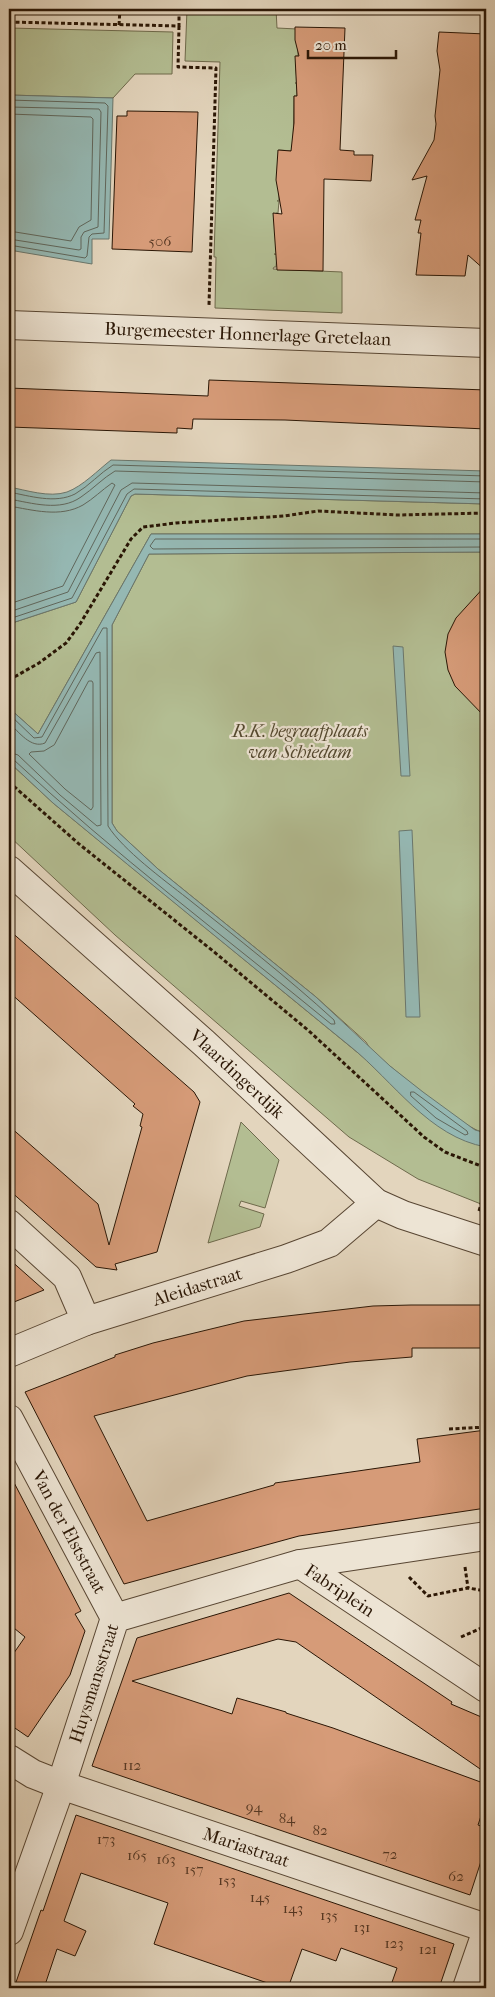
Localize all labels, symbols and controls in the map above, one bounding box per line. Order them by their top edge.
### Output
scale bar [308,28,395,60]
text: 20 m [315,36,347,54]
house number: 506 [149,232,172,250]
street label: Burgemeester Honnerlage Gretelaan [104,318,392,350]
park label: R.K. begraafplaats van Schiedam [231,721,368,763]
street label: Vlaardingerdijk [185,1024,289,1123]
street label: Aleidastraat [149,1263,245,1311]
street label: Van der Elststraat [27,1466,111,1598]
street label: Fabriplein [301,1560,379,1622]
street label: Huysmansstraat [65,1620,123,1746]
house number: 112 [123,1756,141,1774]
house number: 94 [246,1798,263,1816]
house number: 84 [279,1809,296,1827]
house number: 82 [312,1821,328,1839]
street label: Mariastraat [200,1823,293,1872]
house number: 173 [97,1830,115,1848]
house number: 72 [383,1845,398,1863]
house number: 165 [127,1846,147,1864]
house number: 163 [156,1850,176,1868]
house number: 157 [184,1860,204,1878]
house number: 62 [448,1867,464,1885]
house number: 153 [218,1871,236,1889]
house number: 145 [250,1888,270,1906]
house number: 143 [283,1899,303,1917]
house number: 135 [320,1906,338,1924]
house number: 131 [354,1918,370,1936]
house number: 123 [384,1934,404,1952]
house number: 121 [419,1940,437,1958]

